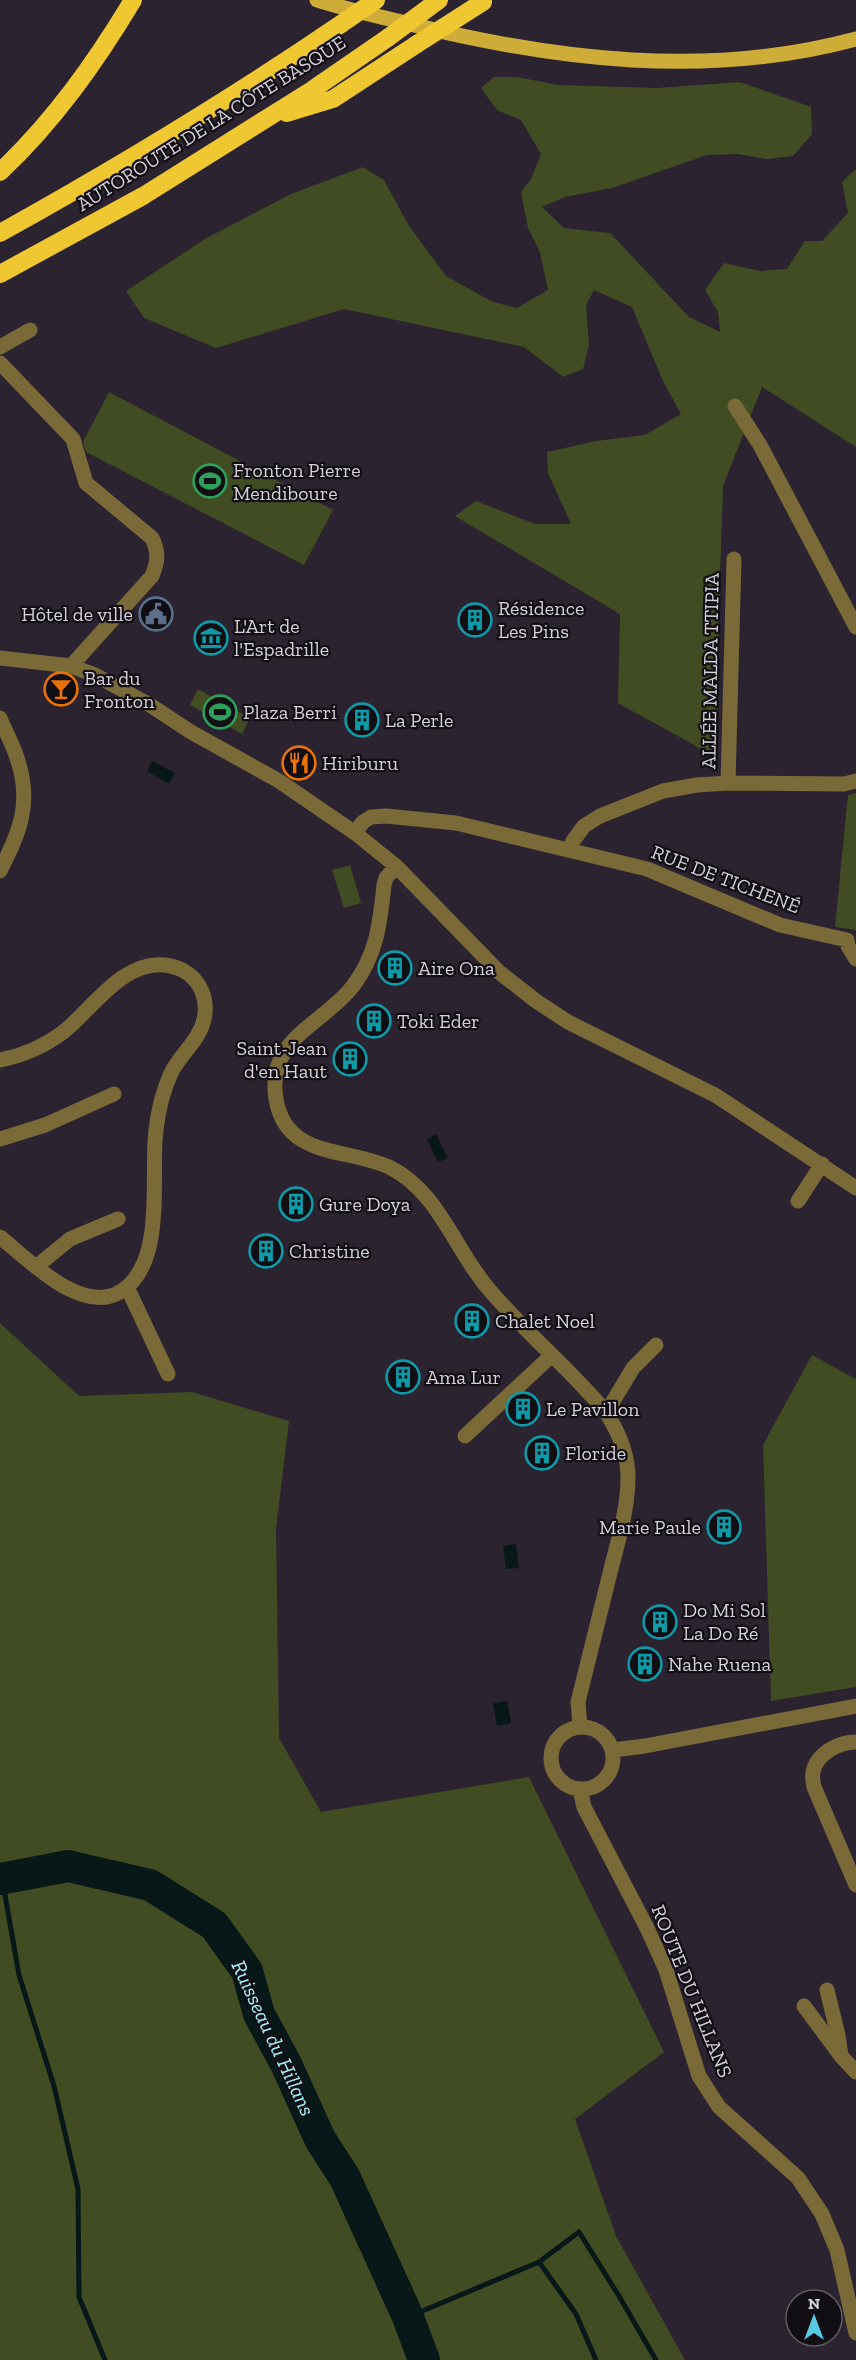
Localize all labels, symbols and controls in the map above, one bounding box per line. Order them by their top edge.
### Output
street label: AUTOROUTE DE LA CÔTE BASQUE [72,30,350,216]
place label: Fronton Pierre Mendiboure [233,458,361,505]
sports icon: Fronton Pierre Mendiboure [192,463,228,499]
street label: ALLÉE MALDA TTIPIA [696,572,724,769]
public building icon: Hôtel de ville [138,596,174,632]
place label: Résidence Les Pins [498,596,584,643]
place label: Hôtel de ville [21,602,133,626]
building icon: Résidence Les Pins [457,602,493,638]
place label: L'Art de l'Espadrille [234,614,329,661]
museum icon: L'Art de l'Espadrille [193,620,229,656]
place label: Bar du Fronton [84,666,155,713]
bar icon: Bar du Fronton [43,671,79,707]
sports icon: Plaza Berri [202,694,238,730]
place label: Plaza Berri [243,700,337,724]
building icon: La Perle [344,702,380,738]
place label: La Perle [385,708,454,732]
restaurant icon: Hiriburu [281,745,317,781]
place label: Hiriburu [322,751,398,775]
street label: RUE DE TICHENÉ [648,840,804,918]
building icon: Aire Ona [377,950,413,986]
place label: Aire Ona [418,956,495,980]
building icon: Toki Eder [356,1003,392,1039]
place label: Toki Eder [397,1009,479,1033]
place label: Saint-Jean d'en Haut [236,1036,328,1083]
building icon: Saint-Jean d'en Haut [332,1041,368,1077]
building icon: Gure Doya [278,1186,314,1222]
place label: Gure Doya [319,1192,411,1216]
building icon: Christine [248,1233,284,1269]
place label: Christine [289,1239,370,1263]
building icon: Chalet Noel [454,1303,490,1339]
place label: Chalet Noel [495,1309,595,1333]
building icon: Ama Lur [385,1359,421,1395]
place label: Ama Lur [426,1365,501,1389]
building icon: Le Pavillon [505,1391,541,1427]
place label: Le Pavillon [546,1397,640,1421]
building icon: Floride [524,1435,560,1471]
place label: Floride [565,1441,626,1465]
building icon: Marie Paule [706,1509,742,1545]
place label: Marie Paule [599,1515,701,1539]
place label: Do Mi Sol La Do Ré [683,1598,766,1645]
building icon: Do Mi Sol La Do Ré [642,1604,678,1640]
building icon: Nahe Ruena [627,1646,663,1682]
place label: Nahe Ruena [668,1652,771,1676]
street label: ROUTE DU HILLANS [646,1901,738,2081]
water label: Ruisseau du Hillans [226,1956,320,2120]
north arrow [784,2288,844,2348]
text: N [808,2294,820,2313]

